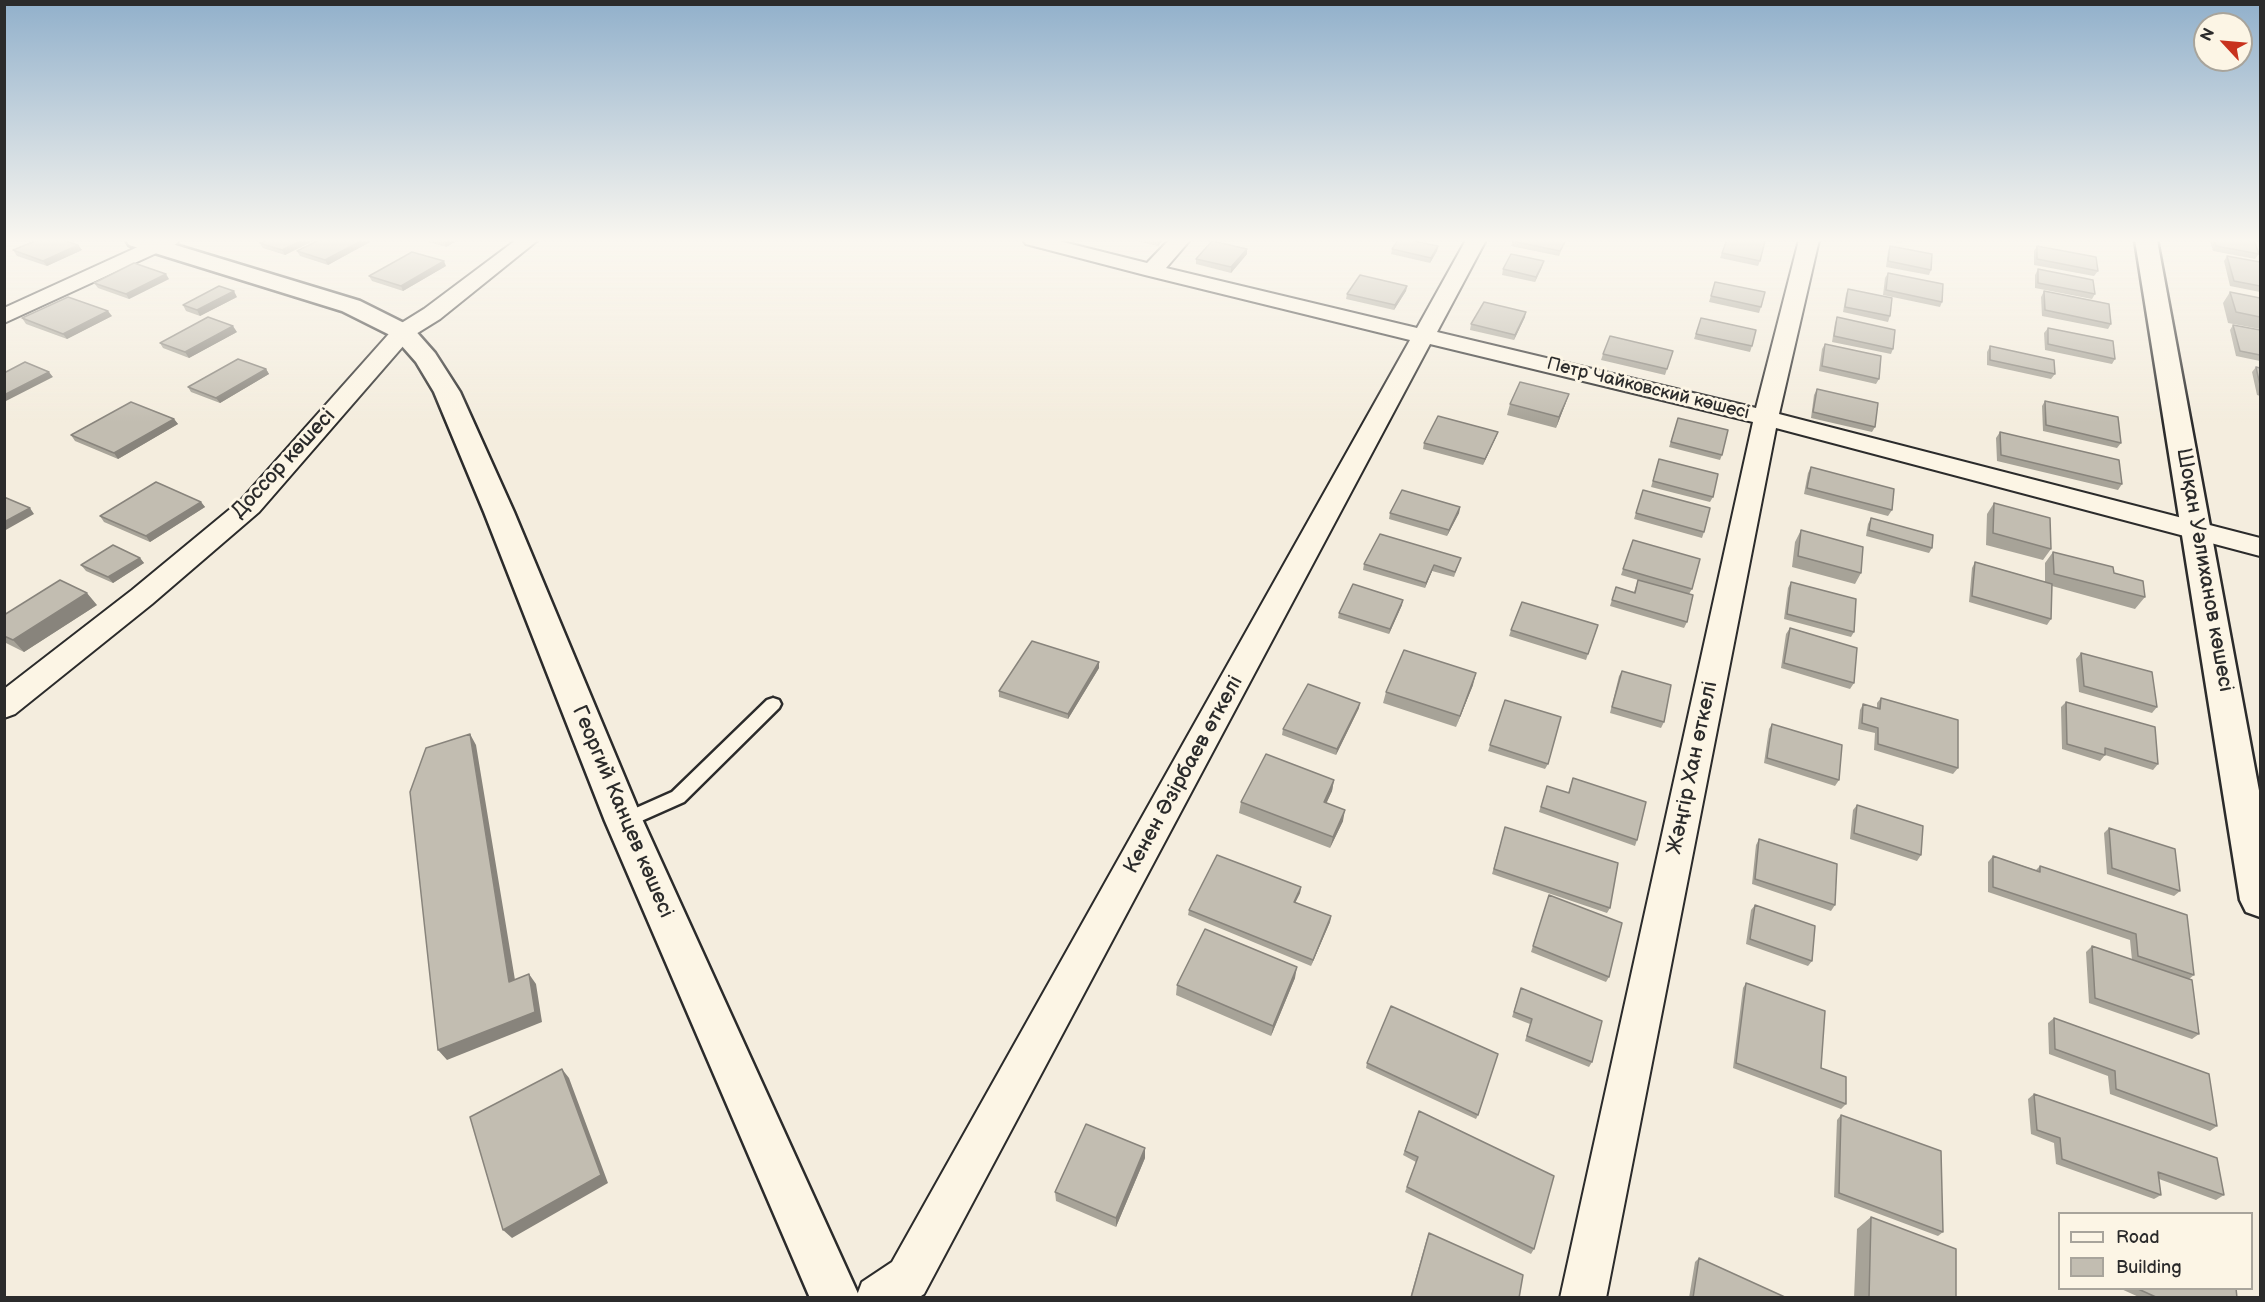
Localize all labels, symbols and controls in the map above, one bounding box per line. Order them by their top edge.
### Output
north arrow [2193,12,2253,72]
text: N [2197,25,2219,44]
street label: Петр Чайковский көшесі [1545,353,1751,425]
street label: Доссор көшесі [227,404,341,524]
street label: Шоқан Уәлиханов көшесі [2170,446,2238,694]
street label: Кенен Әзірбаев өткелі [1119,672,1249,878]
street label: Жәңгір Хан өткелі [1662,679,1724,857]
street label: Георгий Канцев көшесі [566,702,678,922]
legend [2058,1212,2253,1290]
text: Road [2116,1227,2160,1248]
text: Building [2116,1257,2182,1278]

